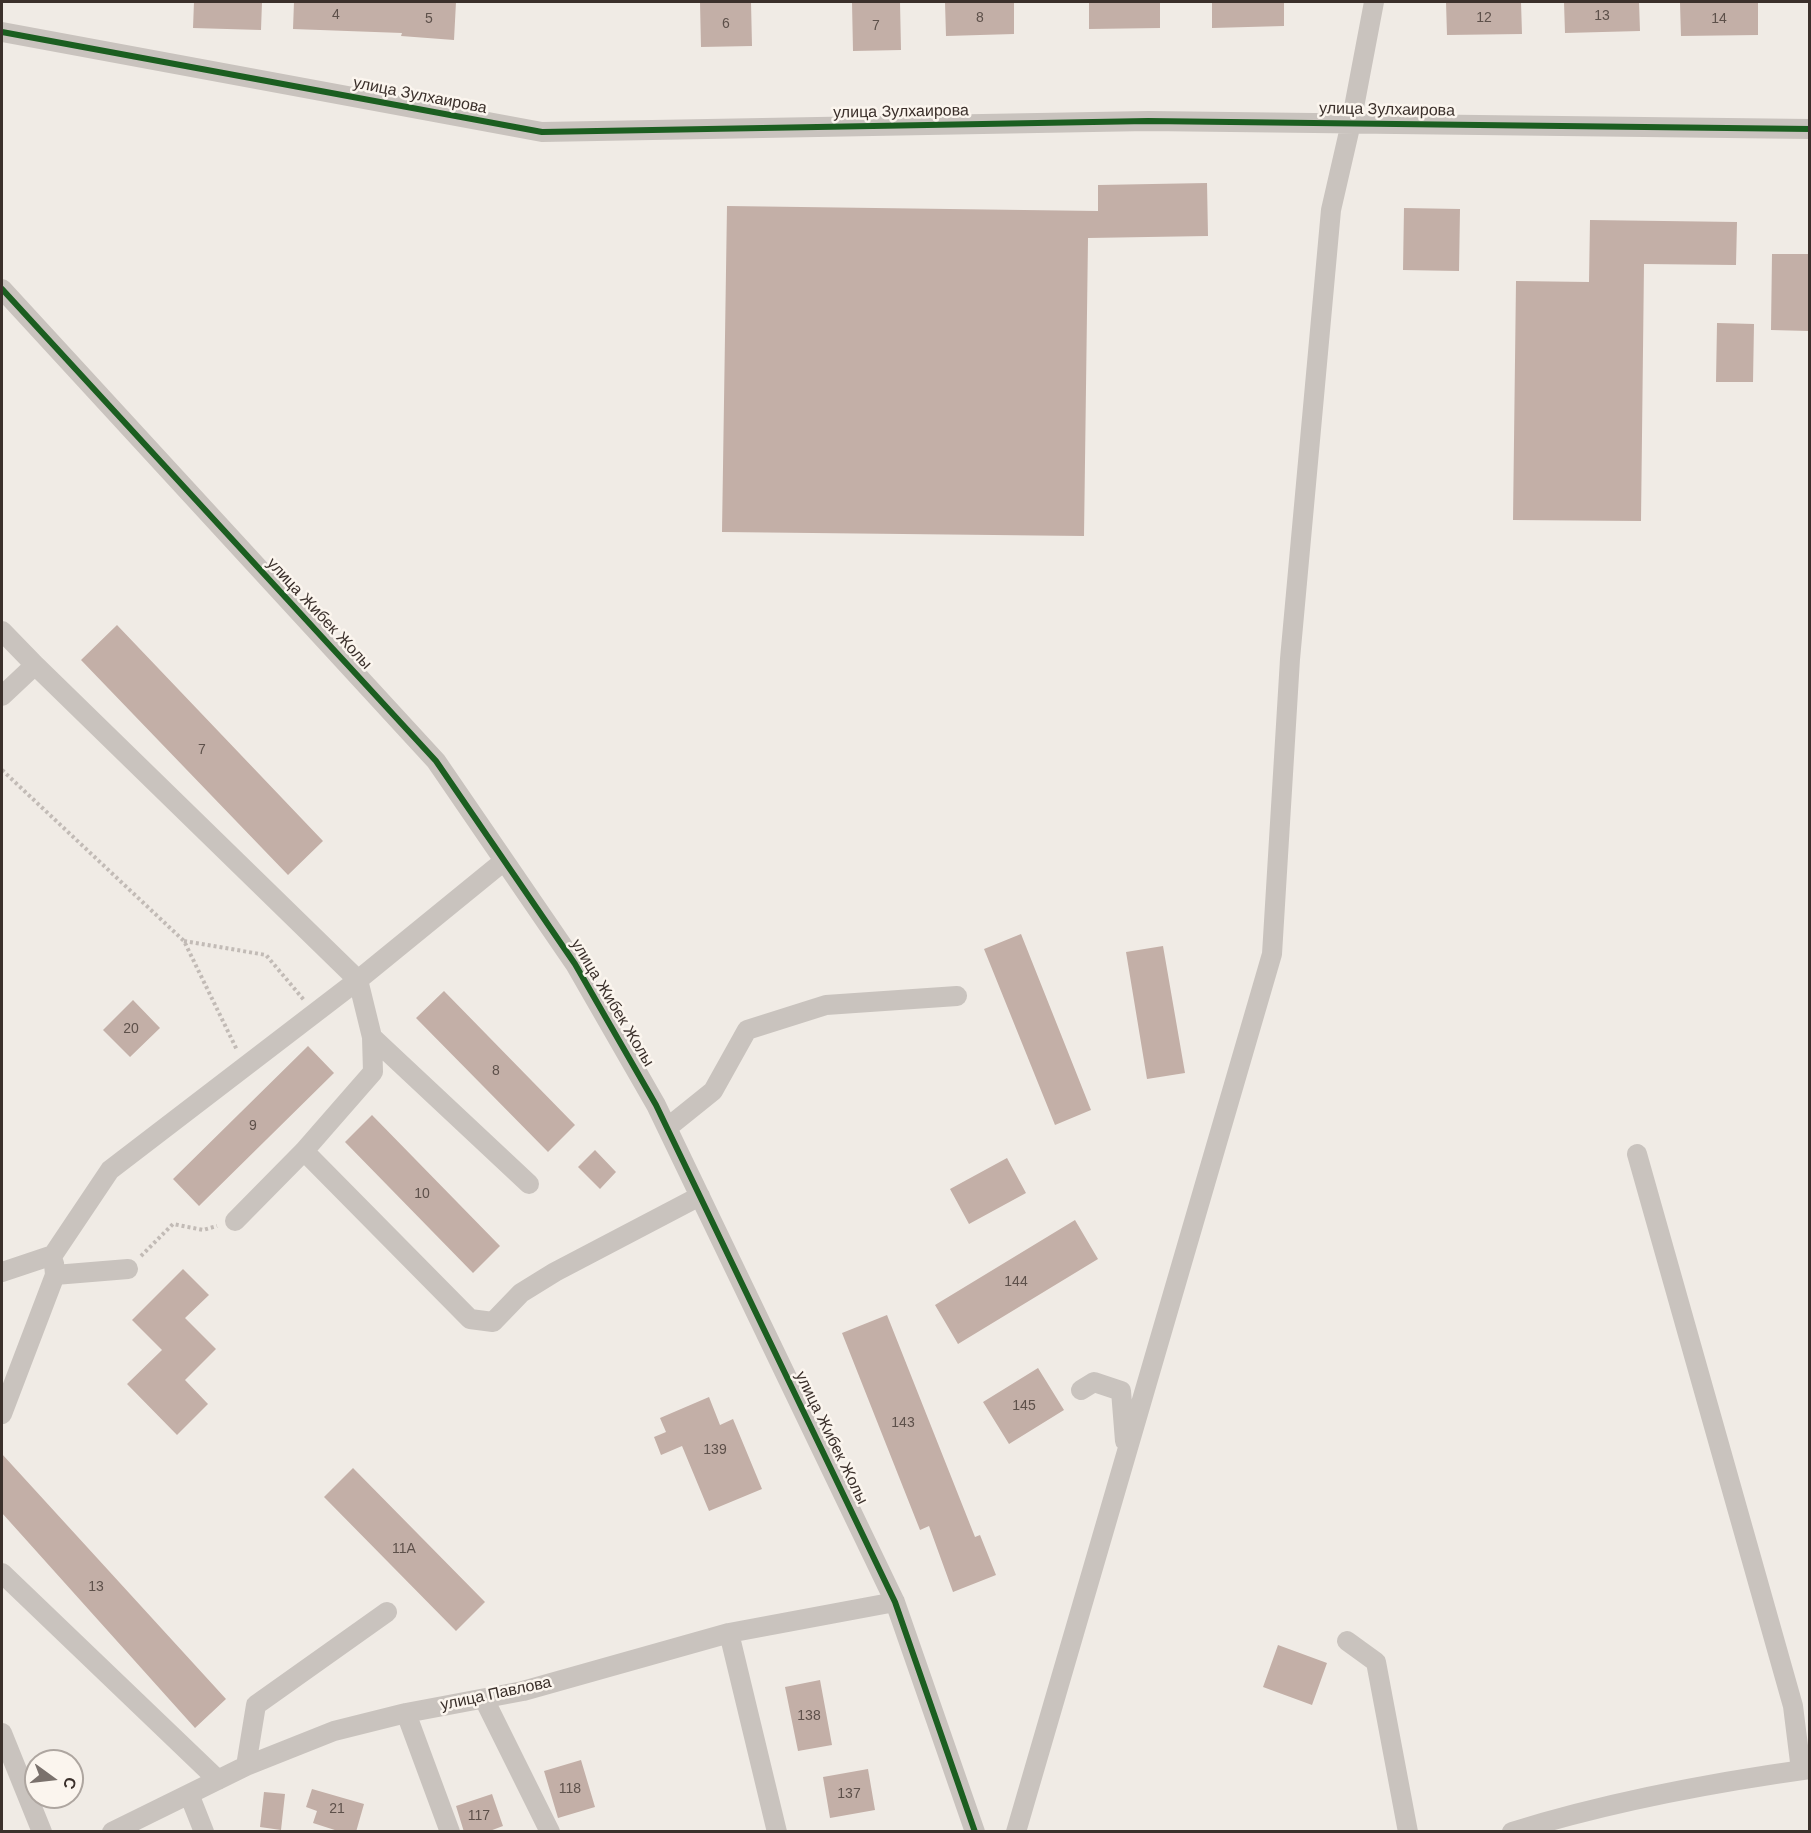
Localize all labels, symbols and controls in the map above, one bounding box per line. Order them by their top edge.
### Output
house number: 4 [332,7,340,23]
house number: 13 [1594,8,1610,24]
house number: 8 [976,10,984,26]
house number: 12 [1476,10,1492,26]
house number: 5 [425,11,433,27]
house number: 14 [1711,11,1727,27]
house number: 6 [722,16,730,32]
house number: 7 [872,18,880,34]
street label: улица Зулхаирова [352,74,488,118]
street label: улица Зулхаирова [1319,99,1455,121]
street label: улица Зулхаирова [833,101,969,123]
street label: улица Жибек Жолы [262,554,376,674]
house number: 7 [198,742,206,758]
street label: улица Жибек Жолы [566,936,658,1070]
house number: 20 [123,1021,139,1037]
house number: 8 [492,1063,500,1079]
house number: 9 [249,1118,257,1134]
house number: 10 [414,1186,430,1202]
house number: 144 [1004,1274,1028,1290]
street label: улица Жибек Жолы [790,1368,872,1508]
house number: 145 [1012,1398,1036,1414]
house number: 143 [891,1415,915,1431]
house number: 139 [703,1442,727,1458]
house number: 11А [392,1541,416,1557]
house number: 13 [88,1579,104,1595]
street label: улица Павлова [439,1673,553,1715]
house number: 138 [797,1708,821,1724]
north arrow [24,1749,84,1809]
text: С [60,1775,80,1791]
house number: 118 [559,1781,581,1797]
house number: 137 [837,1786,861,1802]
house number: 21 [329,1801,345,1817]
house number: 117 [468,1808,490,1824]

